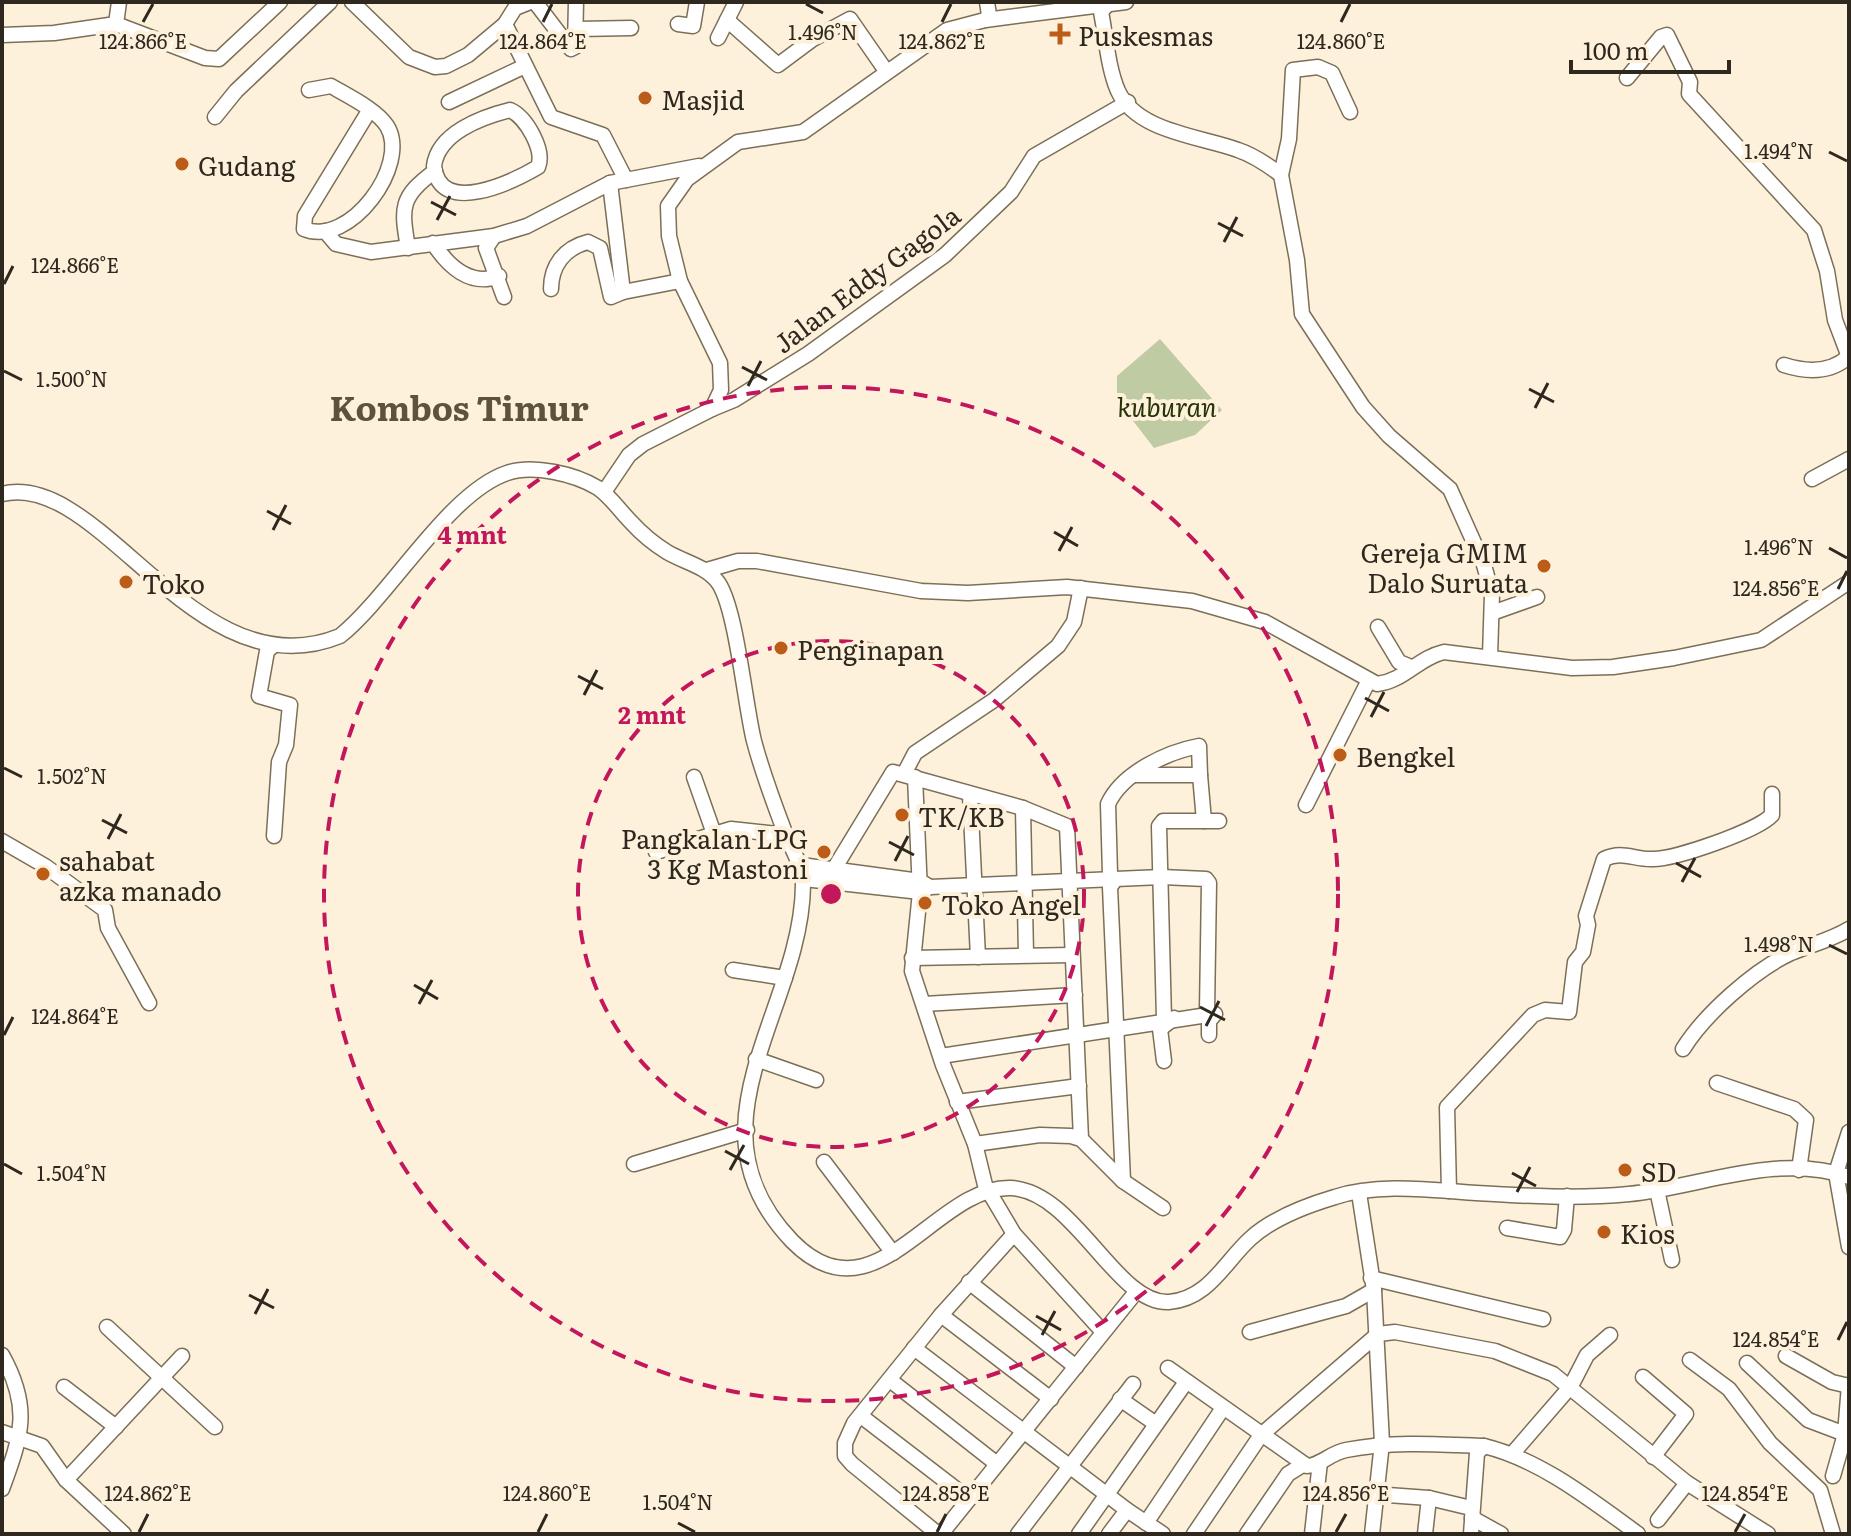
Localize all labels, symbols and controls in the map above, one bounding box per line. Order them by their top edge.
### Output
place label: Puskesmas [1078,15,1213,54]
text: 1.496°N [788,16,858,46]
marker: Puskesmas [1049,23,1071,45]
scale bar [1571,24,1729,74]
text: 124.866°E [99,25,187,55]
text: 124.864°E [499,25,587,55]
text: 124.862°E [898,25,986,55]
text: 124.860°E [1297,25,1385,55]
text: 100 m [1583,32,1649,67]
place label: Masjid [661,79,745,118]
marker: Masjid [636,89,654,107]
text: 1.494°N [1744,135,1814,165]
place label: Gudang [198,145,296,184]
marker: Gudang [173,155,191,173]
street label: Jalan Eddy Gagola [764,195,968,361]
text: 124.866°E [31,249,119,279]
text: 1.500°N [36,363,108,393]
district label: Kombos Timur [329,381,589,431]
park label: kuburan [1117,386,1217,425]
text: 4 mnt [437,516,507,551]
text: 1.496°N [1744,531,1814,561]
place label: Gereja GMIM Dalo Suruata [1361,532,1528,601]
marker: Gereja GMIM Dalo Suruata [1535,557,1553,575]
place label: Toko [142,563,205,602]
text: 124.856°E [1732,572,1820,602]
marker: Toko [117,573,135,591]
place label: Penginapan [797,629,944,668]
marker: Penginapan [772,639,790,657]
text: 2 mnt [618,696,686,731]
place label: Bengkel [1356,736,1456,775]
marker: Bengkel [1331,746,1349,764]
text: 1.502°N [37,760,107,790]
place label: TK/KB [918,796,1005,835]
marker: TK/KB [893,806,911,824]
place label: Pangkalan LPG 3 Kg Mastoni [621,818,808,887]
place label: sahabat azka manado [59,840,222,909]
marker: Pangkalan LPG 3 Kg Mastoni [815,843,833,861]
marker: sahabat azka manado [34,865,52,883]
centre of rings [817,880,845,908]
place label: Toko Angel [941,884,1081,923]
marker: Toko Angel [916,894,934,912]
text: 1.498°N [1744,928,1814,958]
text: 124.864°E [31,1000,119,1030]
place label: SD [1641,1151,1676,1190]
text: 1.504°N [37,1157,107,1187]
marker: SD [1616,1161,1634,1179]
place label: Kios [1620,1213,1675,1252]
marker: Kios [1595,1223,1613,1241]
text: 124.854°E [1732,1323,1820,1353]
text: 124.862°E [104,1477,192,1507]
text: 124.860°E [503,1477,591,1507]
text: 124.858°E [902,1477,990,1507]
text: 124.856°E [1302,1477,1390,1507]
text: 124.854°E [1701,1477,1789,1507]
text: 1.504°N [643,1486,713,1516]

